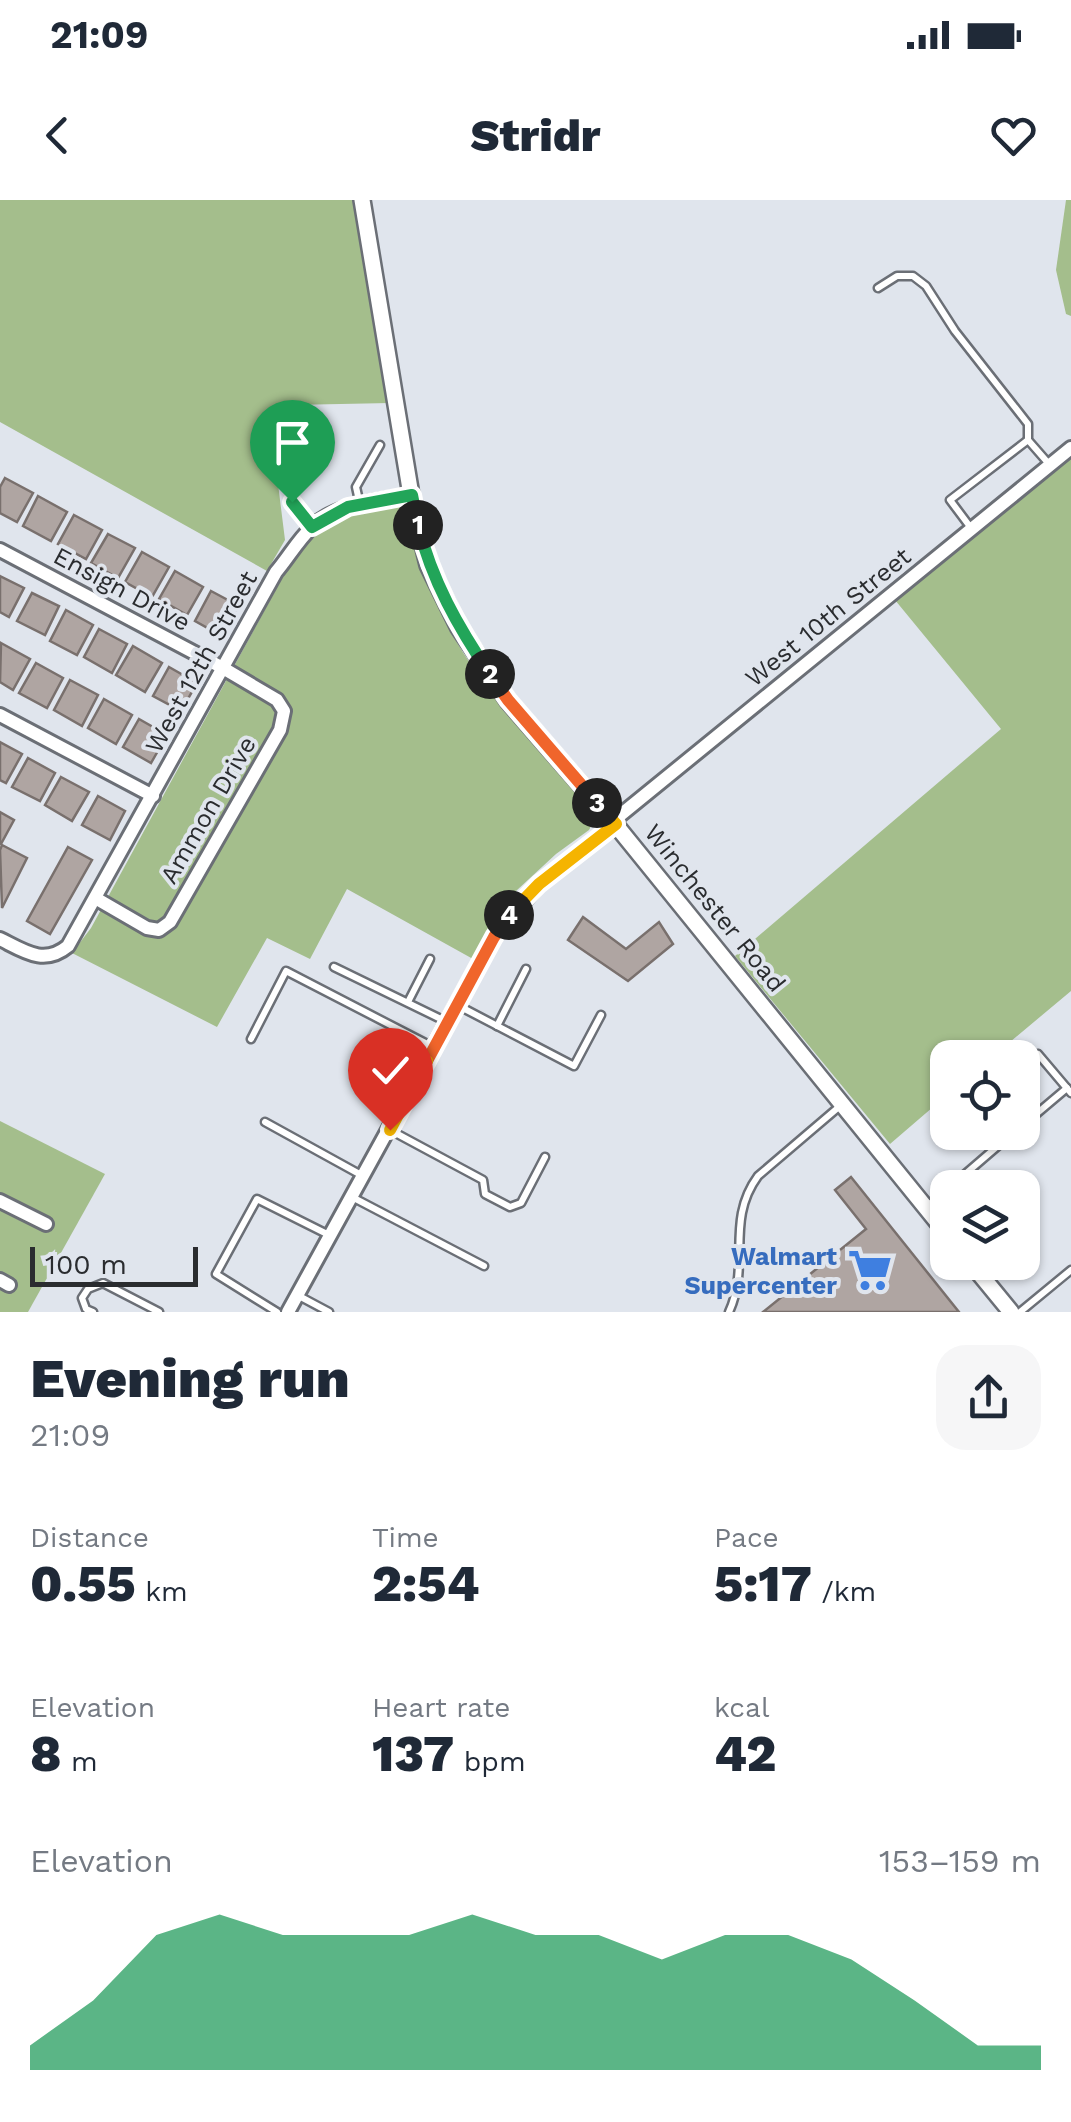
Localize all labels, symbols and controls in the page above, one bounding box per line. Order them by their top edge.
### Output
text: 21:09 [50,13,148,57]
icon: back [30,108,85,163]
icon: heart [986,108,1041,163]
text: Stridr [470,109,601,162]
pin [250,400,335,503]
icon: arrive [265,415,320,470]
pin: 1 [393,500,443,550]
text: 1 [412,508,424,541]
street label: Ensign Drive [49,541,195,637]
street label: West 10th Street [739,541,917,693]
street label: West 12th Street [139,566,263,758]
pin: 2 [465,649,515,699]
text: 2 [482,657,498,690]
street label: Ammon Drive [154,731,262,889]
pin: 3 [572,778,622,828]
text: 3 [589,786,605,819]
street label: Winchester Road [638,818,792,998]
pin: 4 [484,890,534,940]
text: 4 [500,898,518,931]
pin [348,1028,433,1131]
map controls [930,1040,1040,1280]
button: locate [930,1040,1040,1150]
icon: check [363,1043,418,1098]
button: layers [930,1170,1040,1280]
scale bar [30,1242,198,1286]
place label: Walmart Supercenter [684,1242,837,1300]
supermarket icon: Walmart Supercenter [846,1246,894,1294]
text: 100 m [45,1248,127,1281]
button: share [936,1345,1041,1450]
text: Evening run [30,1346,350,1410]
text: 21:09 [30,1416,110,1454]
text: Distance [30,1521,149,1554]
text: Time [372,1521,439,1554]
text: Pace [714,1521,779,1554]
text: 0.55 [30,1554,136,1613]
text: 2:54 [372,1554,479,1613]
text: 5:17 [714,1554,812,1613]
text: km [136,1575,188,1608]
text: /km [812,1575,876,1608]
text: Elevation [30,1691,155,1724]
text: Heart rate [372,1691,510,1724]
text: kcal [714,1691,769,1724]
text: 8 [30,1724,62,1783]
text: 137 [372,1724,454,1783]
text: 42 [714,1724,776,1783]
text: m [62,1745,98,1778]
text: bpm [454,1745,526,1778]
text: Elevation [30,1842,173,1880]
text: 153–159 m [879,1842,1041,1880]

